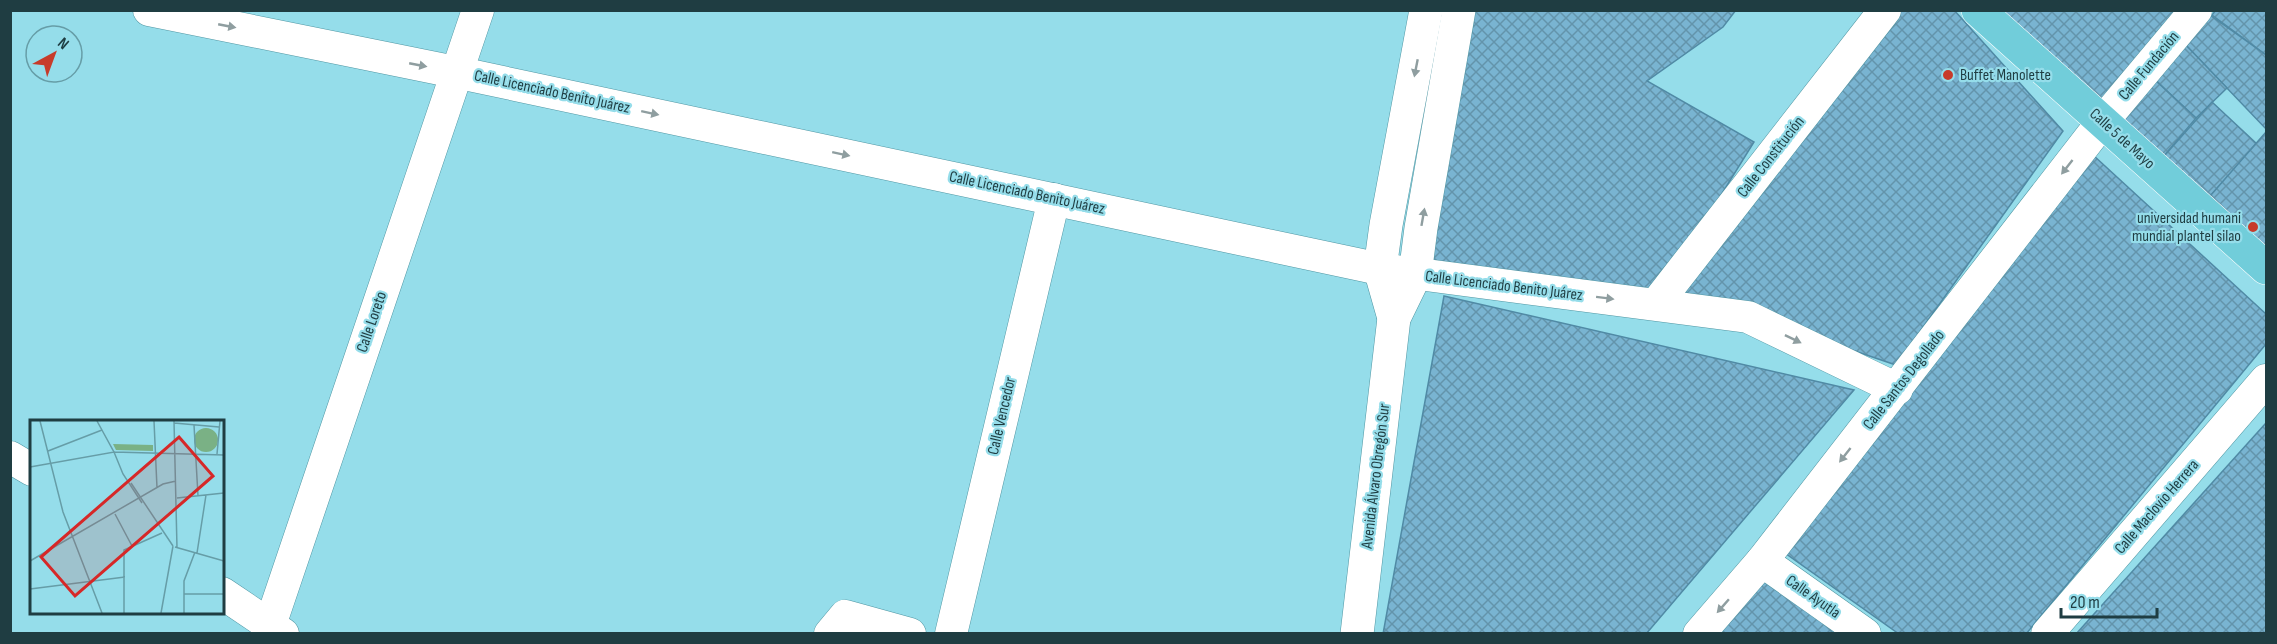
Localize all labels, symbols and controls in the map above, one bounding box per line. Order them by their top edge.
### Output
one-way arrow [218,22,237,31]
north arrow [24,24,84,84]
street label: Calle Fundación [2115,28,2183,104]
text: N [53,34,72,54]
one-way arrow [1411,59,1420,78]
one-way arrow [409,60,427,70]
street label: Calle Licenciado Benito Juárez [473,66,632,118]
place label: Buffet Manolette [1960,66,2051,85]
marker: Buffet Manolette [1941,68,1955,82]
street label: Calle 5 de Mayo [2085,105,2159,173]
one-way arrow [641,109,660,118]
street label: Calle Constitución [1733,113,1809,201]
one-way arrow [832,150,851,159]
one-way arrow [2061,159,2073,175]
street label: Calle Licenciado Benito Juárez [948,167,1107,219]
one-way arrow [1419,208,1428,227]
place label: universidad humani mundial plantel silao [2132,209,2241,246]
marker: universidad humani mundial plantel silao [2246,220,2260,234]
street label: Calle Licenciado Benito Juárez [1424,267,1584,305]
street label: Calle Loreto [353,289,391,355]
one-way arrow [1595,293,1614,303]
street label: Calle Santos Degollado [1859,327,1949,433]
one-way arrow [1785,335,1802,344]
street label: Calle Vencedor [984,375,1020,457]
street label: Avenida Álvaro Obregón Sur [1358,402,1394,551]
inset map [30,420,224,614]
one-way arrow [1839,447,1852,463]
street label: Calle Maclovio Herrera [2111,456,2203,558]
street label: Calle Ayutla [1782,571,1844,623]
scale bar [2061,581,2157,619]
text: 20 m [2070,592,2100,613]
one-way arrow [1717,598,1730,613]

